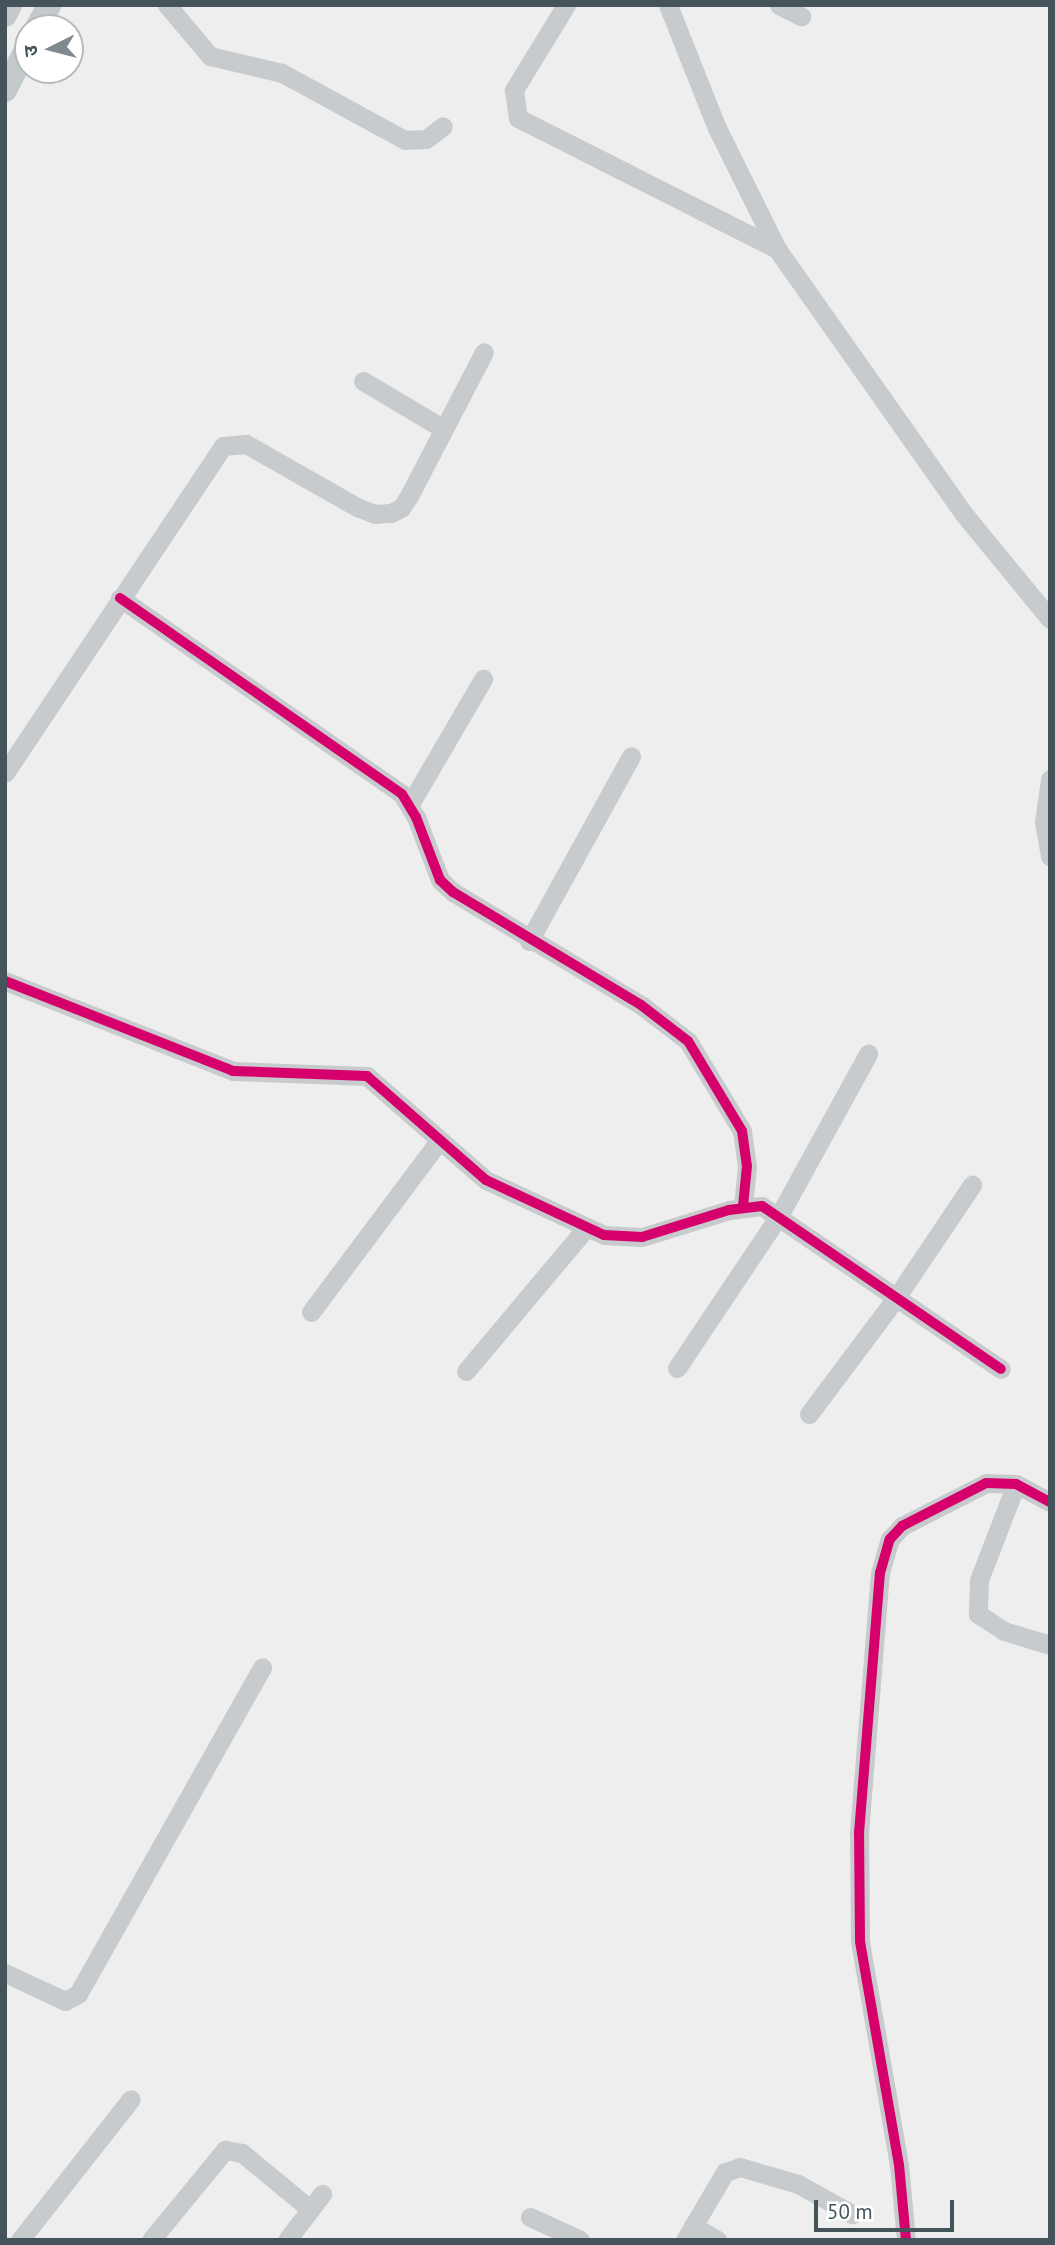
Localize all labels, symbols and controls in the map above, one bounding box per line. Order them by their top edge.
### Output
north arrow [14,14,84,84]
text: उ [18,44,43,58]
scale bar [817,2186,957,2230]
text: 50 m [827,2198,873,2225]

